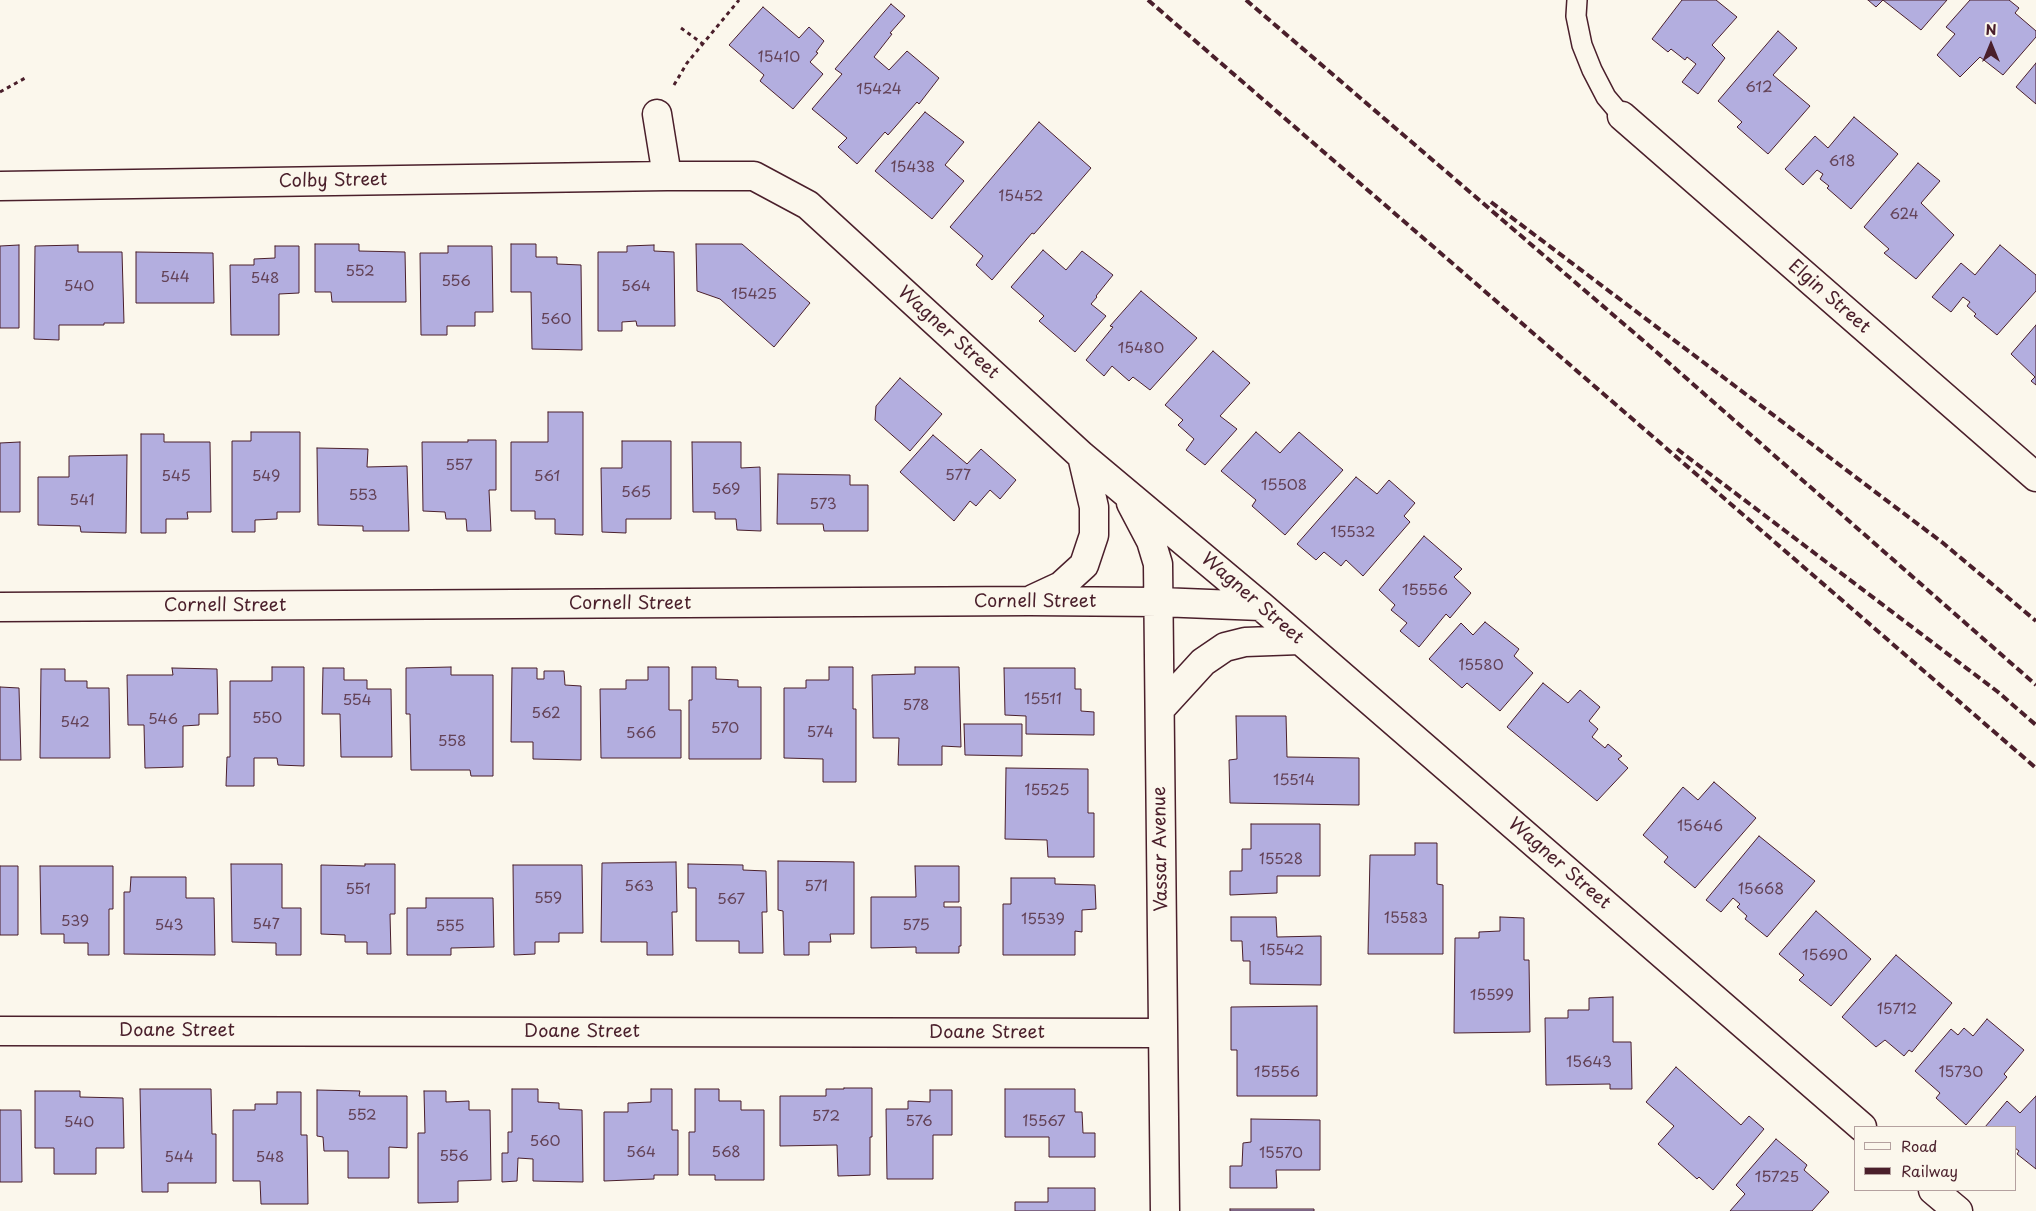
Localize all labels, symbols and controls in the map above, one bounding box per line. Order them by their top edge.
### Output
text: N [1985,19,1997,40]
north arrow [1966,20,2016,70]
house number: 15410 [758,49,800,67]
house number: 612 [1745,79,1773,97]
house number: 15424 [856,81,902,99]
house number: 618 [1829,153,1855,171]
house number: 15438 [891,159,935,177]
street label: Colby Street [278,169,388,193]
house number: 15452 [999,188,1043,206]
house number: 624 [1889,206,1919,224]
street label: Elgin Street [1784,256,1874,338]
house number: 552 [345,263,375,281]
house number: 544 [160,269,190,287]
house number: 548 [251,270,279,288]
house number: 556 [441,273,471,291]
house number: 540 [64,278,94,296]
house number: 564 [621,278,651,296]
street label: Wagner Street [893,282,1003,384]
house number: 15425 [731,286,777,304]
house number: 560 [540,311,572,329]
house number: 15480 [1118,340,1164,358]
house number: 557 [445,457,473,475]
house number: 577 [945,467,971,485]
house number: 545 [161,468,191,486]
house number: 549 [252,468,280,486]
house number: 561 [534,468,560,486]
house number: 15508 [1261,477,1307,495]
house number: 569 [712,481,740,499]
house number: 565 [621,484,651,502]
house number: 553 [349,487,377,505]
house number: 541 [69,492,95,510]
house number: 573 [809,496,837,514]
house number: 15532 [1331,524,1375,542]
street label: Wagner Street [1196,549,1308,649]
house number: 15556 [1402,582,1448,600]
street label: Cornell Street [974,591,1096,613]
street label: Cornell Street [569,593,691,615]
street label: Cornell Street [164,595,286,617]
house number: 15580 [1458,657,1504,675]
house number: 15511 [1024,691,1062,709]
house number: 554 [342,692,372,710]
house number: 578 [903,697,929,715]
house number: 562 [531,705,561,723]
house number: 550 [252,710,282,728]
house number: 546 [148,711,178,729]
house number: 542 [60,714,90,732]
house number: 570 [711,720,739,738]
house number: 574 [806,724,834,742]
house number: 566 [626,725,656,743]
house number: 558 [438,733,466,751]
house number: 15514 [1273,772,1315,790]
house number: 15525 [1025,782,1069,800]
street label: Vassar Avenue [1149,786,1173,912]
street label: Wagner Street [1503,814,1615,914]
house number: 15646 [1677,818,1723,836]
house number: 15528 [1259,851,1303,869]
house number: 563 [624,878,654,896]
house number: 571 [804,878,828,896]
house number: 551 [345,881,371,899]
house number: 15668 [1738,881,1784,899]
house number: 559 [534,890,562,908]
house number: 567 [717,891,745,909]
house number: 15583 [1384,910,1428,928]
house number: 15539 [1021,911,1065,929]
house number: 539 [61,913,89,931]
house number: 547 [252,916,280,934]
house number: 543 [154,917,184,935]
house number: 575 [902,917,930,935]
house number: 555 [435,918,465,936]
house number: 15542 [1260,942,1304,960]
house number: 15690 [1802,947,1848,965]
house number: 15599 [1470,987,1514,1005]
house number: 15712 [1877,1001,1917,1019]
street label: Doane Street [119,1020,235,1042]
street label: Doane Street [524,1021,640,1043]
street label: Doane Street [929,1022,1045,1044]
house number: 15643 [1566,1054,1612,1072]
house number: 15556 [1254,1064,1300,1082]
house number: 15730 [1939,1064,1983,1082]
house number: 552 [347,1107,377,1125]
house number: 572 [812,1108,840,1126]
house number: 576 [905,1113,933,1131]
house number: 15567 [1022,1113,1066,1131]
house number: 540 [64,1114,94,1132]
legend [1854,1126,2016,1191]
house number: 560 [529,1133,561,1151]
text: Road [1901,1134,1937,1157]
house number: 564 [626,1144,656,1162]
house number: 568 [711,1144,741,1162]
house number: 15570 [1259,1145,1303,1163]
house number: 556 [439,1148,469,1166]
house number: 544 [164,1149,194,1167]
house number: 548 [256,1149,284,1167]
text: Railway [1901,1159,1958,1182]
house number: 15725 [1755,1169,1799,1187]

